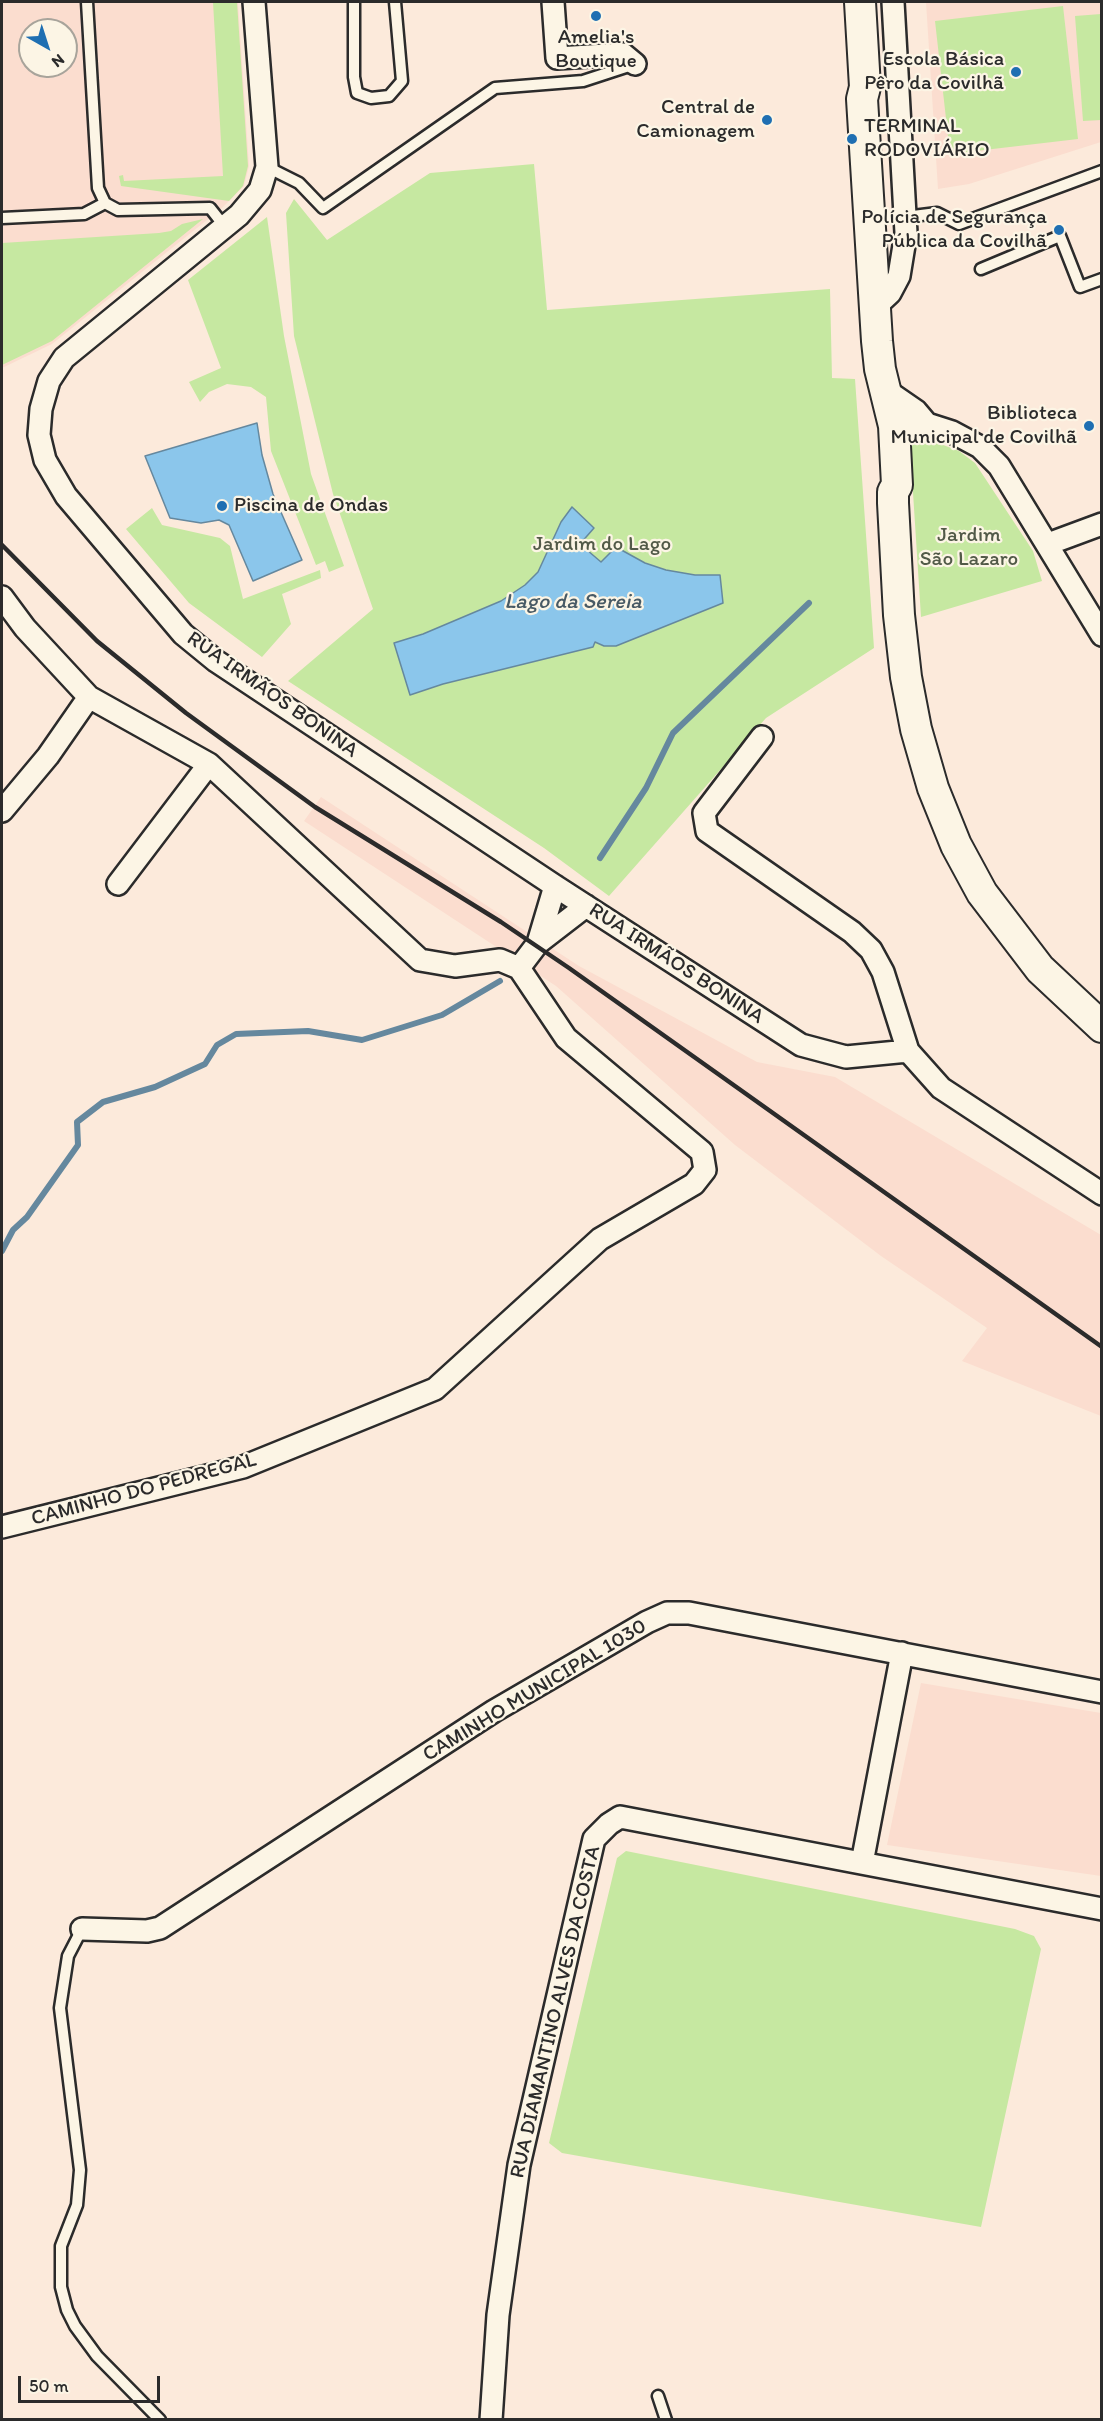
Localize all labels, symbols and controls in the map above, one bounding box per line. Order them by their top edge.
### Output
marker: Amelia's Boutique [589,9,603,23]
north arrow [18,18,78,78]
place label: Amelia's Boutique [555,25,637,75]
place label: Escola Básica Pêro da Covilhã [864,47,1004,97]
text: N [48,50,69,72]
marker: Escola Básica Pêro da Covilhã [1009,65,1023,79]
place label: Central de Camionagem [636,95,755,145]
marker: Central de Camionagem [760,113,774,127]
place label: TERMINAL RODOVIÁRIO [864,114,990,164]
marker: TERMINAL RODOVIÁRIO [845,132,859,146]
place label: Polícia de Segurança Pública da Covilhã [861,205,1047,255]
marker: Polícia de Segurança Pública da Covilhã [1052,223,1066,237]
place label: Biblioteca Municipal de Covilhã [890,401,1077,451]
marker: Biblioteca Municipal de Covilhã [1082,419,1096,433]
place label: Piscina de Ondas [234,493,388,519]
marker: Piscina de Ondas [215,499,229,513]
park label: Jardim São Lazaro [920,523,1018,573]
park label: Jardim do Lago [533,532,671,558]
water label: Lago da Sereia [504,589,642,615]
street label: RUA IRMÃOS BONINA [181,626,363,764]
street label: RUA IRMÃOS BONINA [584,898,768,1030]
street label: CAMINHO DO PEDREGAL [29,1448,259,1532]
street label: CAMINHO MUNICIPAL 1030 [419,1614,651,1768]
street label: RUA DIAMANTINO ALVES DA COSTA [505,1843,607,2181]
scale bar [21,2364,164,2402]
text: 50 m [29,2375,69,2397]

